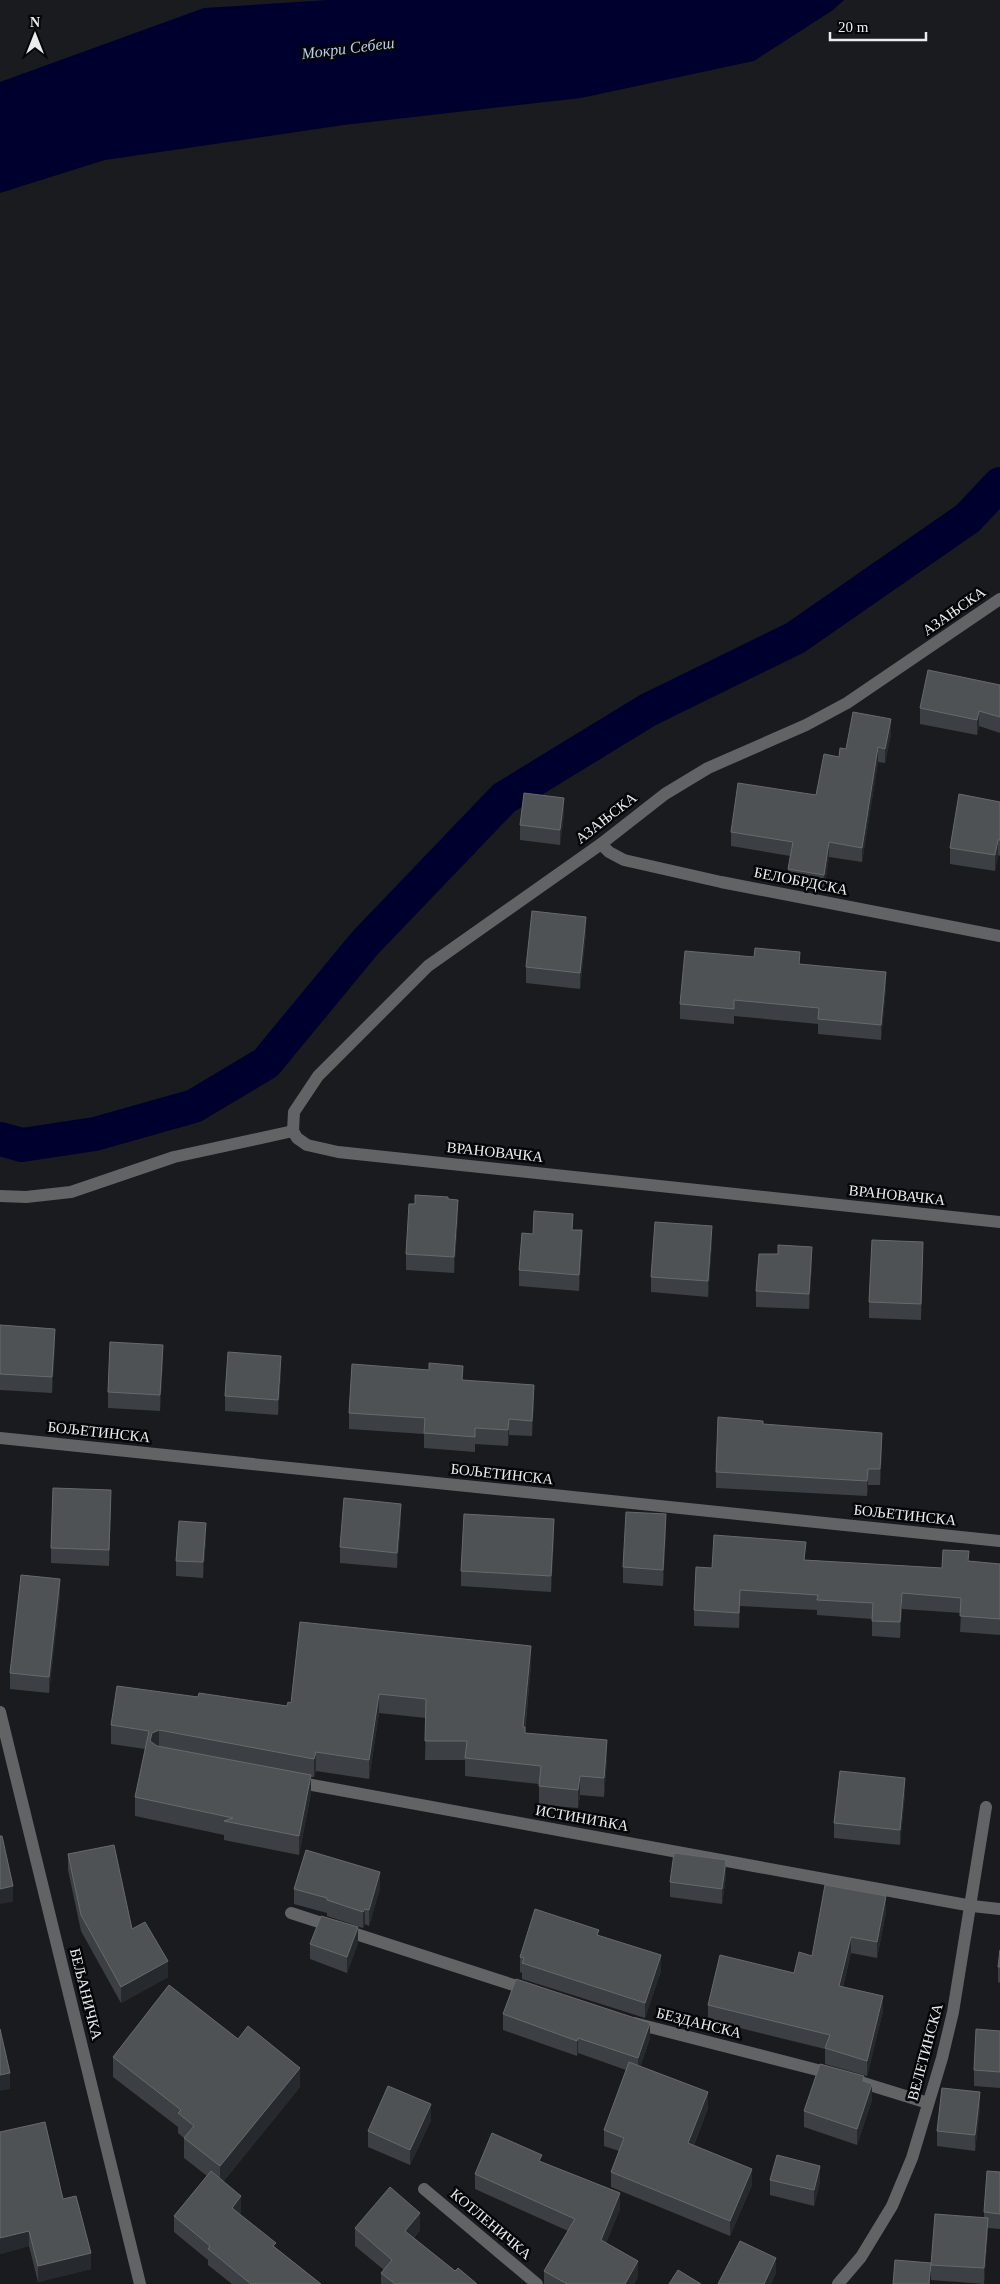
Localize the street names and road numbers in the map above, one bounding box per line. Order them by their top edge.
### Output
street label: АЗАЊСКА [920,583,989,638]
street label: АЗАЊСКА [572,789,640,847]
street label: БЕЛОБРДСКА [753,864,850,898]
street label: ВРАНОВАЧКА [446,1139,544,1165]
street label: ВРАНОВАЧКА [848,1182,946,1208]
street label: БОЉЕТИНСКА [47,1419,151,1445]
street label: БОЉЕТИНСКА [450,1461,554,1487]
street label: БОЉЕТИНСКА [853,1502,957,1528]
street label: ИСТИНИЋКА [534,1802,630,1834]
street label: БЕЉАНИЧКА [67,1946,105,2042]
street label: ВЕЛЕТИНСКА [904,2001,946,2102]
street label: БЕЗДАНСКА [655,2005,743,2041]
street label: КОТЛЕНИЧКА [447,2186,535,2263]

